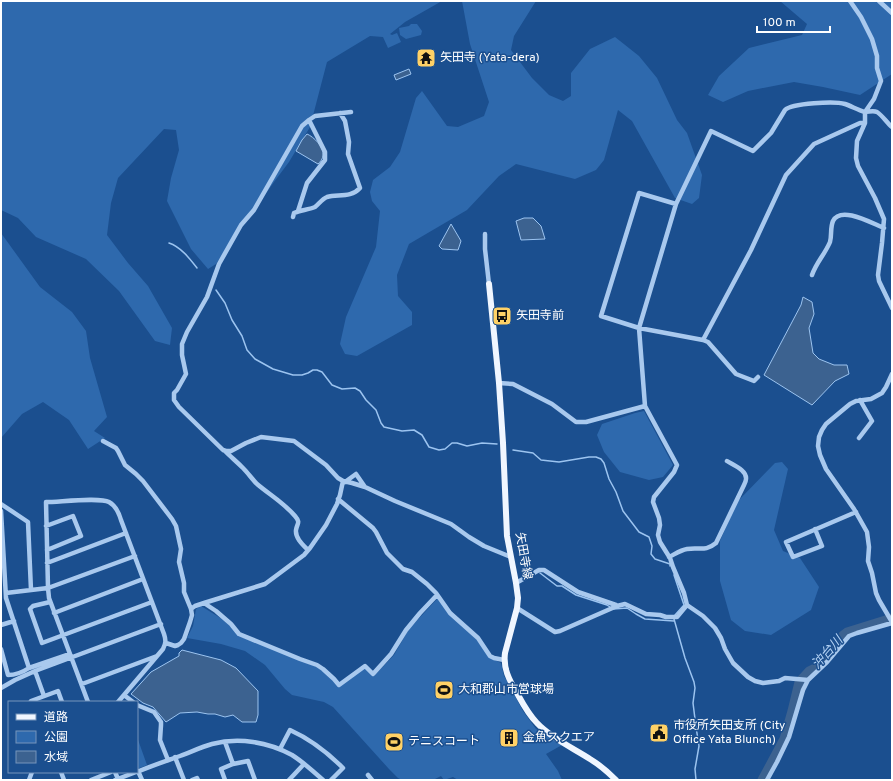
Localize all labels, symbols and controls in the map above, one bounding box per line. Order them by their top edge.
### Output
scale bar [757,8,830,34]
text: 100 m [763,15,796,31]
temple icon: 矢田寺 (Yata-dera) [415,47,437,69]
place label: 矢田寺 (Yata-dera) [440,50,540,66]
bus stop icon: 矢田寺前 [491,305,513,327]
place label: 矢田寺前 [516,308,564,324]
street label: 矢田寺線 [511,531,535,581]
water label: 沖台川 [809,632,848,673]
sports icon: 大和郡山市営球場 [433,679,455,701]
place label: 大和郡山市営球場 [458,682,554,698]
legend [8,701,138,773]
text: 道路 [44,710,68,726]
place label: 市役所矢田支所 (City Office Yata Blunch) [673,718,785,748]
public building icon: 市役所矢田支所 (City Office Yata Blunch) [648,722,670,744]
building icon: 金魚スクエア [498,727,520,749]
text: 公園 [44,730,68,746]
place label: 金魚スクエア [523,730,595,746]
sports icon: テニスコート [383,731,405,753]
place label: テニスコート [408,734,480,750]
text: 水域 [44,750,68,766]

